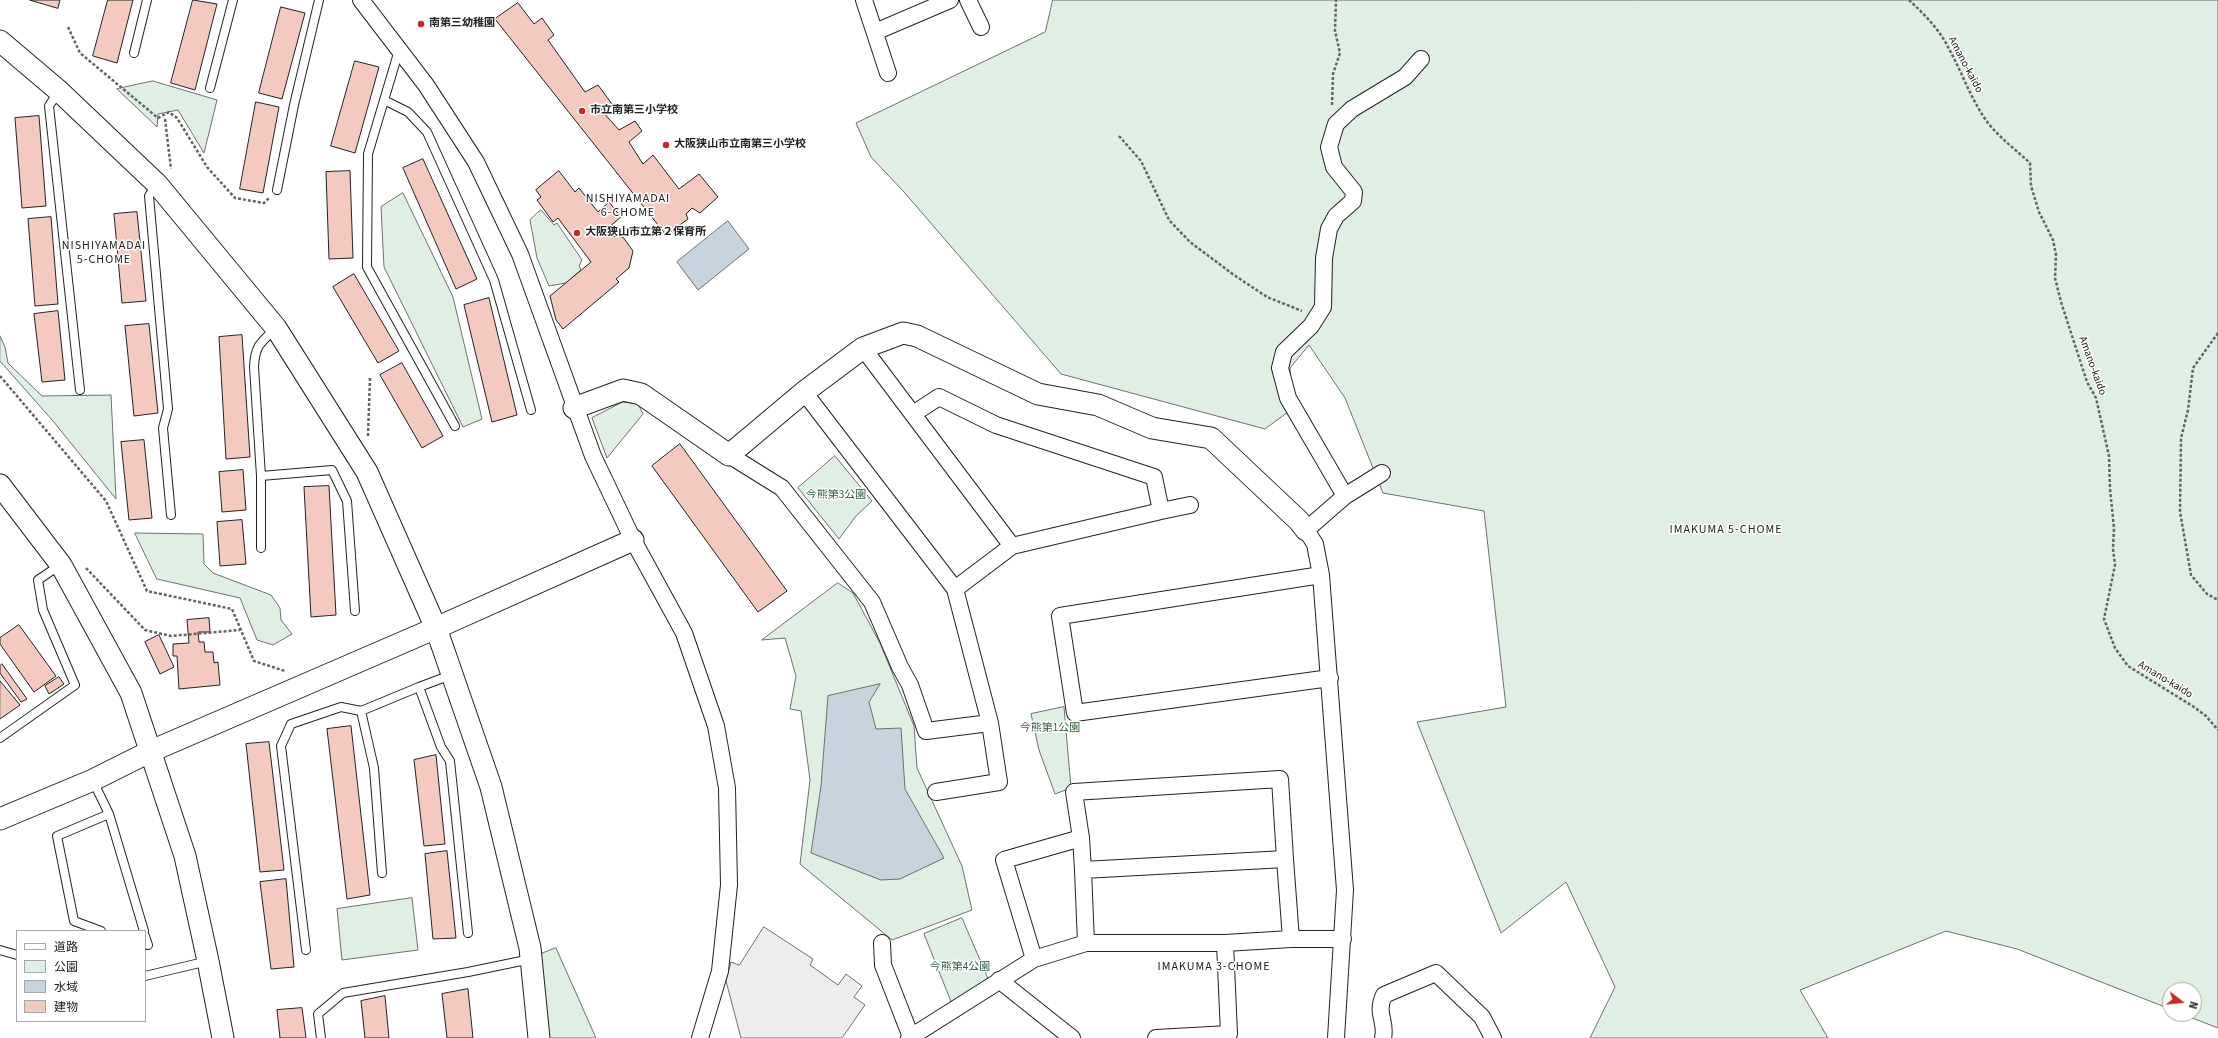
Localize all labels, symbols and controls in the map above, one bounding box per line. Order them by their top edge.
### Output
place label: 南第三幼稚園 [429,17,495,31]
marker: 南第三幼稚園 [416,19,426,29]
street label: Amano-kaido [1945,35,1985,95]
place label: 市立南第三小学校 [590,104,678,118]
marker: 市立南第三小学校 [577,106,587,116]
place label: 大阪狭山市立南第三小学校 [674,138,806,152]
marker: 大阪狭山市立南第三小学校 [661,140,671,150]
district label: NISHIYAMADAI 6-CHOME [586,192,670,220]
place label: 大阪狭山市立第２保育所 [585,226,706,240]
marker: 大阪狭山市立第２保育所 [572,228,582,238]
district label: NISHIYAMADAI 5-CHOME [62,239,146,267]
street label: Amano-kaido [2075,335,2109,397]
park label: 今熊第3公園 [806,489,866,503]
district label: IMAKUMA 5-CHOME [1670,523,1782,537]
street label: Amano-kaido [2135,658,2195,702]
park label: 今熊第1公園 [1020,722,1080,736]
legend [16,930,146,1022]
text: 道路 [54,939,78,956]
text: 公園 [54,959,78,976]
district label: IMAKUMA 3-CHOME [1158,960,1270,974]
park label: 今熊第4公園 [930,961,990,975]
text: 水域 [54,979,78,996]
north arrow [2162,982,2202,1022]
text: 建物 [54,999,78,1016]
text: N [2185,1000,2201,1011]

